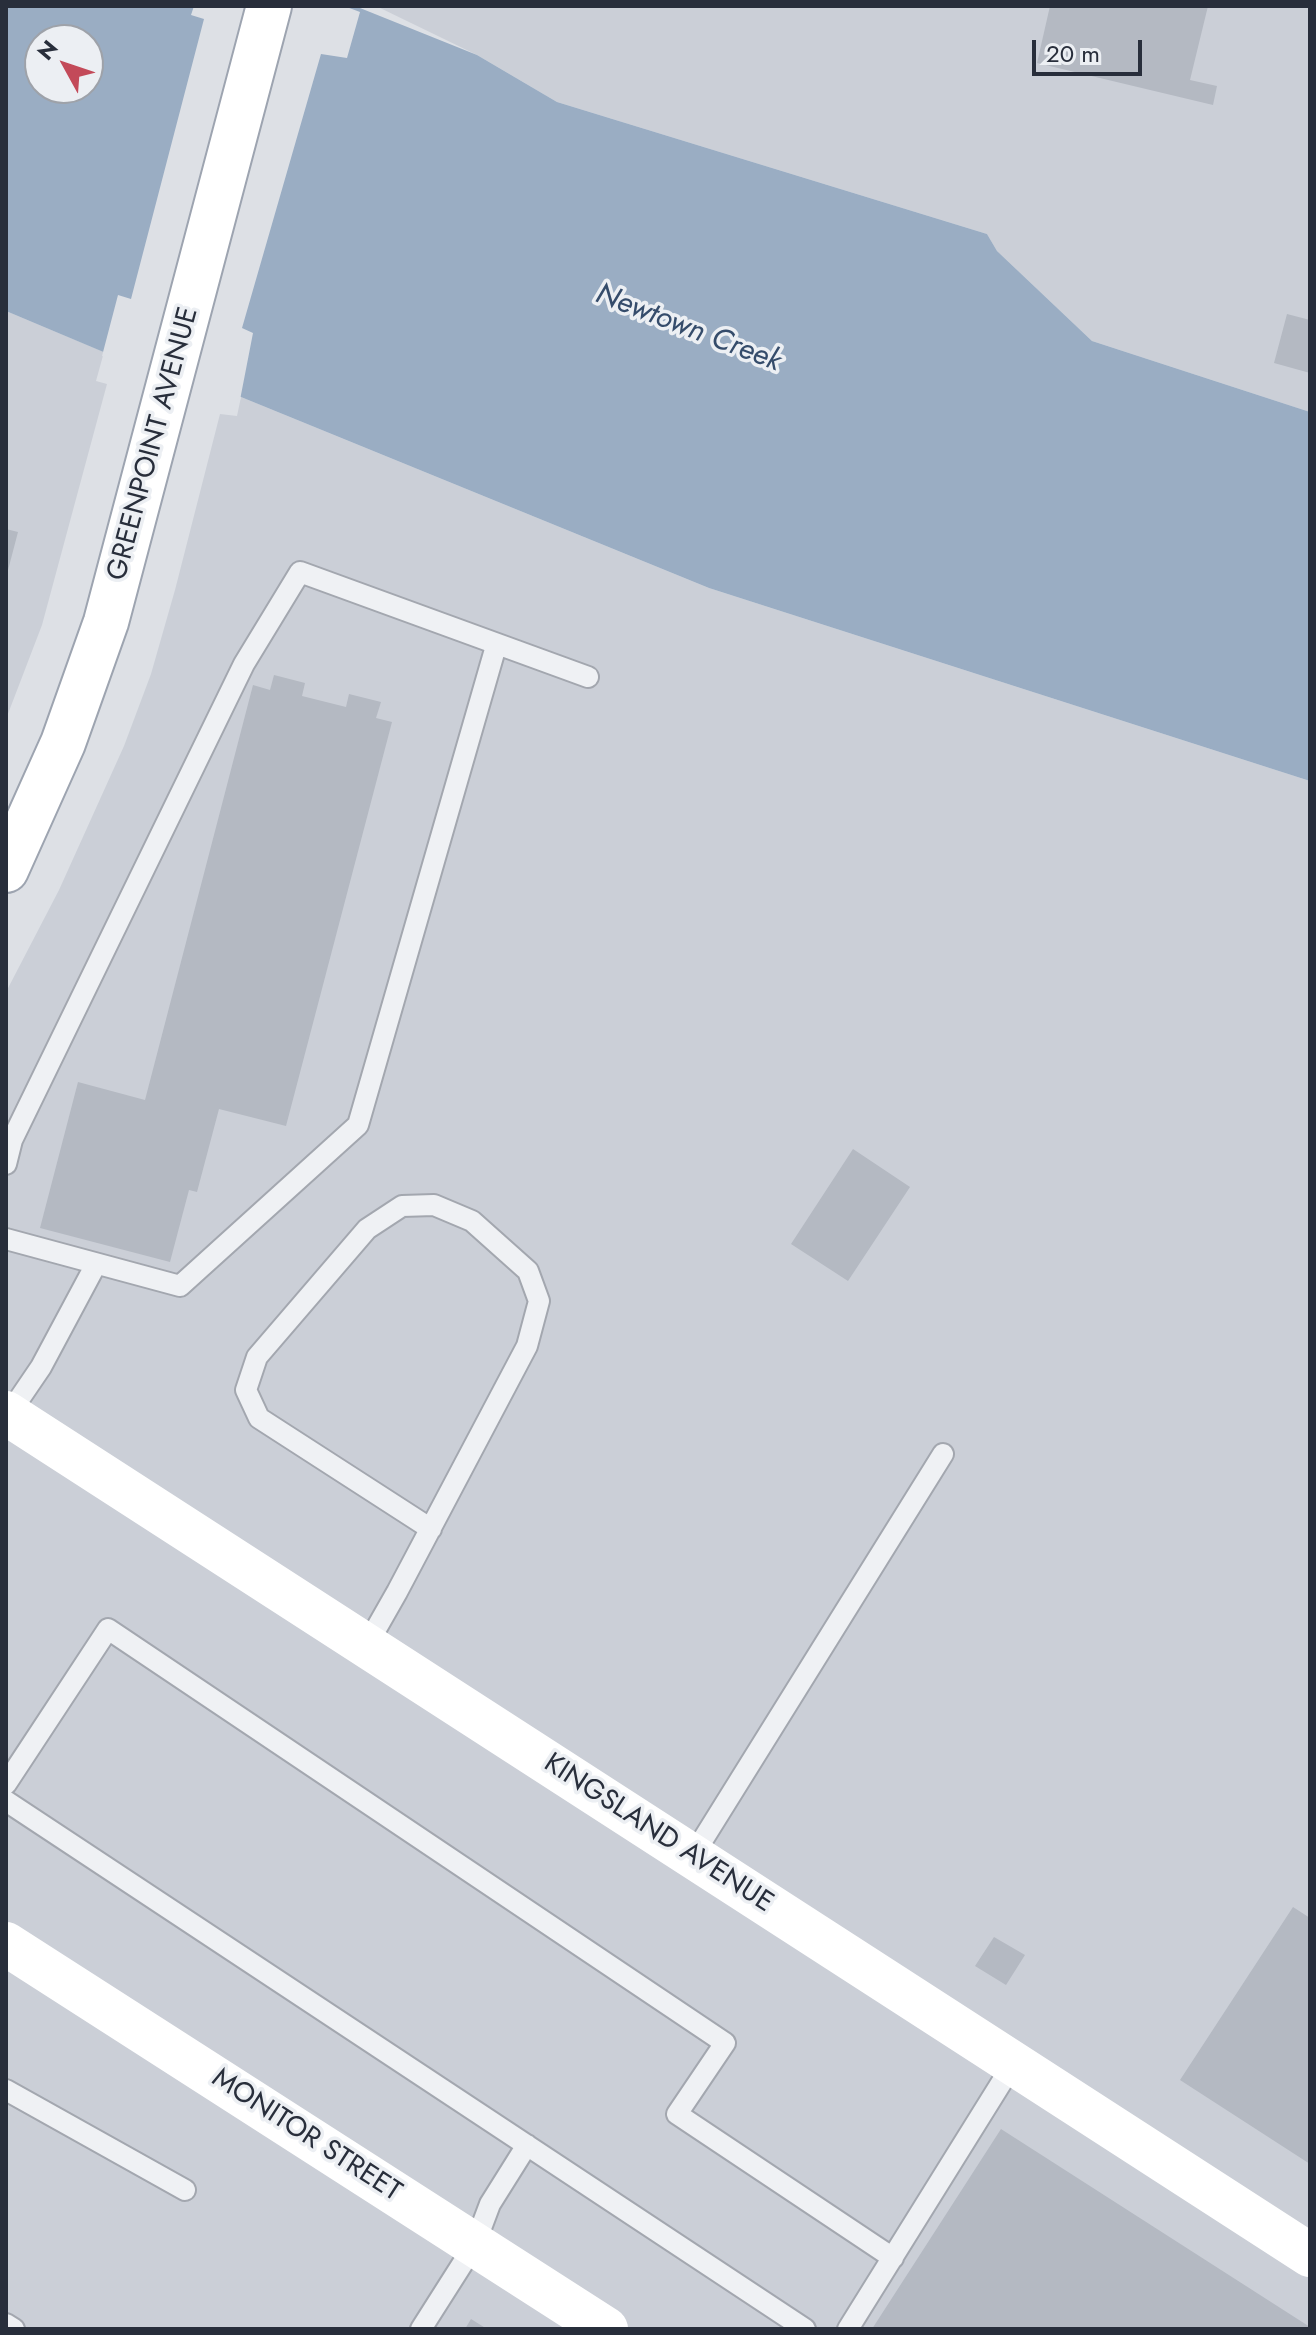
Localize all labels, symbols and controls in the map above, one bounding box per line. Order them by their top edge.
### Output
north arrow [24,24,104,104]
scale bar [1036,24,1146,74]
text: N [29,33,65,67]
text: 20 m [1046,36,1100,71]
water label: Newtown Creek [590,277,786,381]
street label: GREENPOINT AVENUE [101,304,207,584]
street label: KINGSLAND AVENUE [537,1747,779,1921]
street label: MONITOR STREET [205,2062,407,2210]

